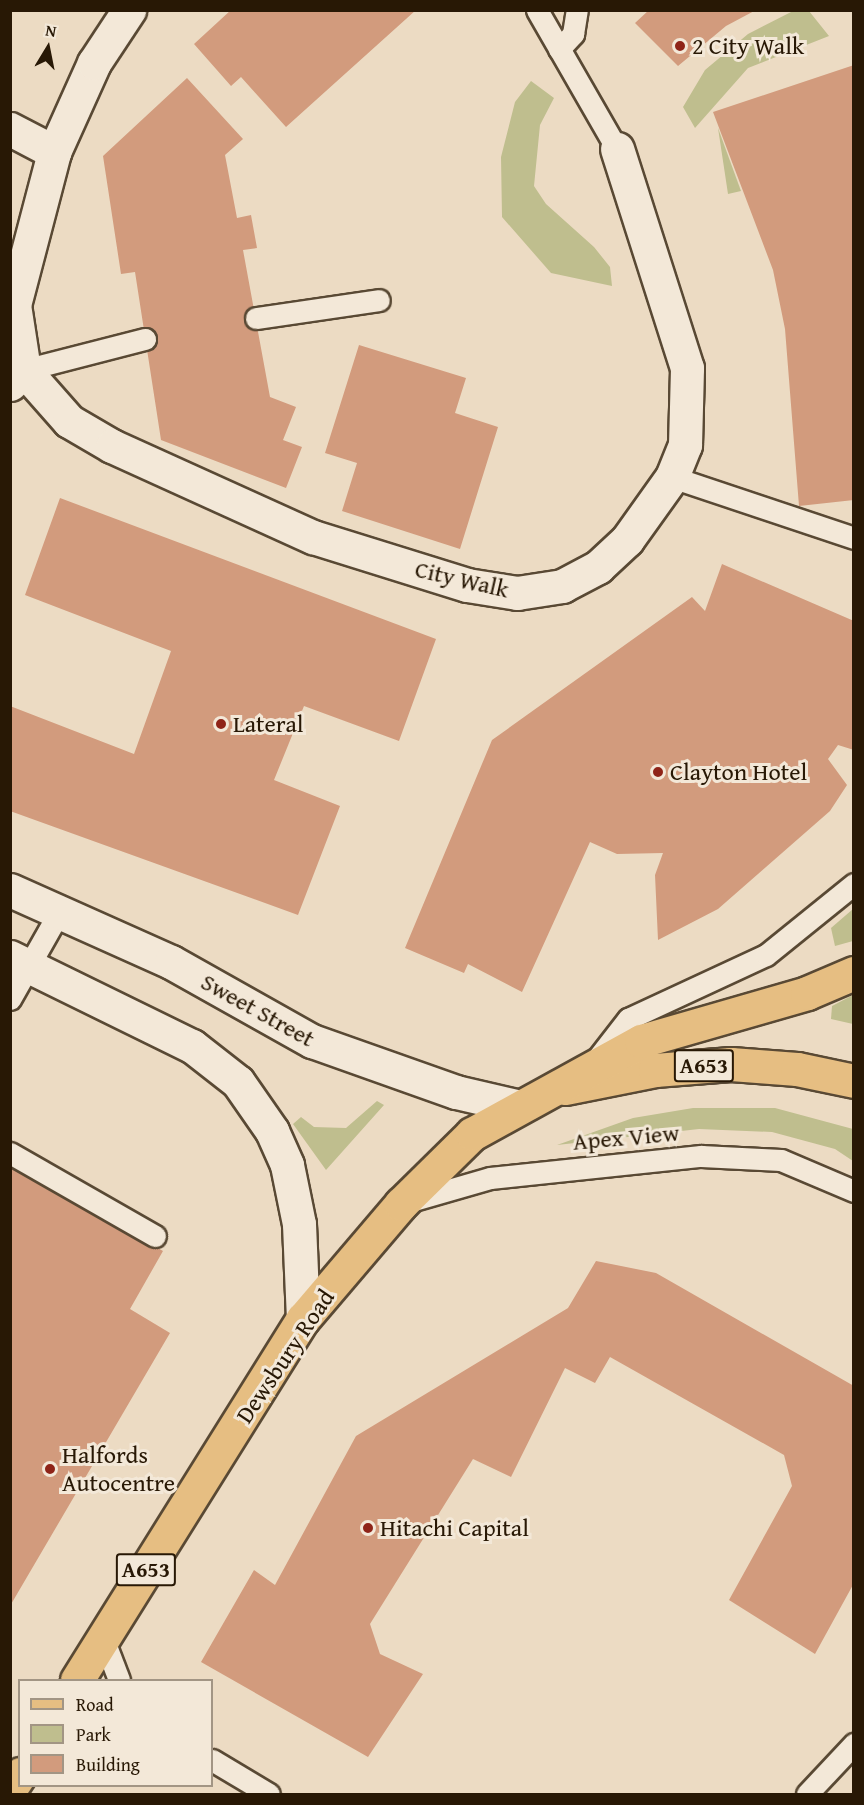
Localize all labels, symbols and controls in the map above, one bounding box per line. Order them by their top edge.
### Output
north arrow [18,18,78,78]
text: N [44,18,58,43]
place label: 2 City Walk [692,32,804,60]
marker: 2 City Walk [673,39,687,53]
street label: City Walk [412,554,512,604]
place label: Lateral [233,710,304,738]
marker: Lateral [214,717,228,731]
place label: Clayton Hotel [670,758,807,786]
marker: Clayton Hotel [651,765,665,779]
street label: Sweet Street [196,967,320,1053]
road number: A653 [672,1047,736,1085]
street label: Apex View [572,1118,680,1156]
street label: Dewsbury Road [230,1284,340,1428]
place label: Halfords Autocentre [62,1441,175,1497]
marker: Halfords Autocentre [43,1462,57,1476]
place label: Hitachi Capital [380,1514,529,1542]
marker: Hitachi Capital [361,1521,375,1535]
road number: A653 [114,1551,178,1589]
legend [18,1679,213,1787]
text: Road [76,1691,114,1718]
text: Park [76,1721,111,1748]
text: Building [76,1751,140,1778]

